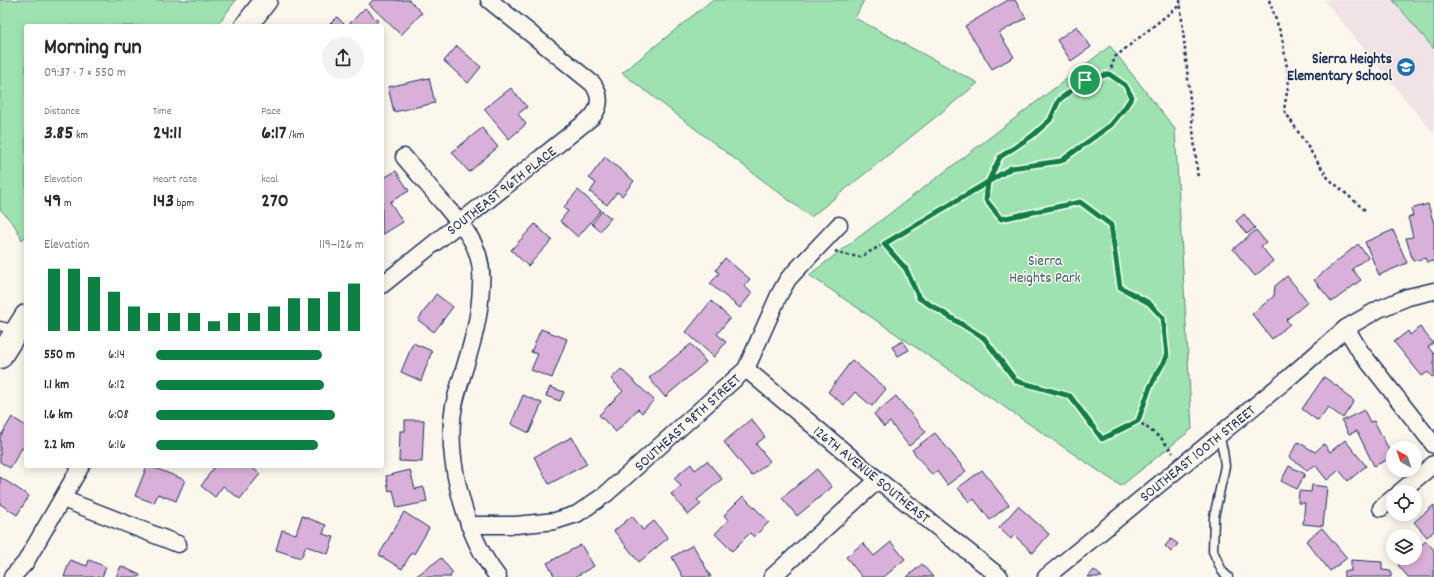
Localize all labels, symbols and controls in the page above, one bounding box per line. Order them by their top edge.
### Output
text: Morning run [44,33,142,64]
button: share [322,37,364,79]
place label: Sierra Heights Elementary School [1287,49,1392,88]
school or university icon: Sierra Heights Elementary School [1395,56,1417,78]
pin [1068,63,1102,97]
text: 09:37 · 7 × 550 m [44,64,126,83]
icon: arrive [1074,69,1096,91]
text: Distance [44,104,80,120]
text: Time [153,104,171,120]
text: Pace [261,104,281,120]
text: 3.85 [44,120,73,148]
text: 24:11 [153,120,182,148]
text: 6:17 [261,120,287,148]
text: km [73,128,88,144]
text: /km [287,128,304,144]
street label: SOUTHEAST 96TH PLACE [443,142,562,241]
text: Elevation [44,172,82,188]
text: Heart rate [153,172,197,188]
text: kcal [261,172,278,188]
text: 49 [44,188,61,216]
text: 143 [153,188,174,216]
text: 270 [261,188,289,216]
text: m [61,196,72,212]
text: bpm [174,196,194,212]
text: Elevation [44,236,89,255]
text: 119–126 m [319,236,364,255]
park label: Sierra Heights Park [1009,251,1081,290]
text: 550 m [44,346,75,365]
text: 6:14 [108,346,125,365]
street label: SOUTHEAST 98TH STREET [630,370,747,477]
text: 1.1 km [44,376,69,395]
text: 6:12 [108,376,125,395]
street label: SOUTHEAST 100TH STREET [1136,401,1261,508]
text: 1.6 km [44,406,73,425]
text: 6:08 [108,406,129,425]
street label: 126TH AVENUE SOUTHEAST [807,421,934,530]
text: 2.2 km [44,436,75,455]
text: 6:16 [108,436,126,455]
north arrow [1386,441,1422,477]
map controls [1386,441,1422,565]
button: locate [1386,485,1422,521]
button: layers [1386,529,1422,565]

